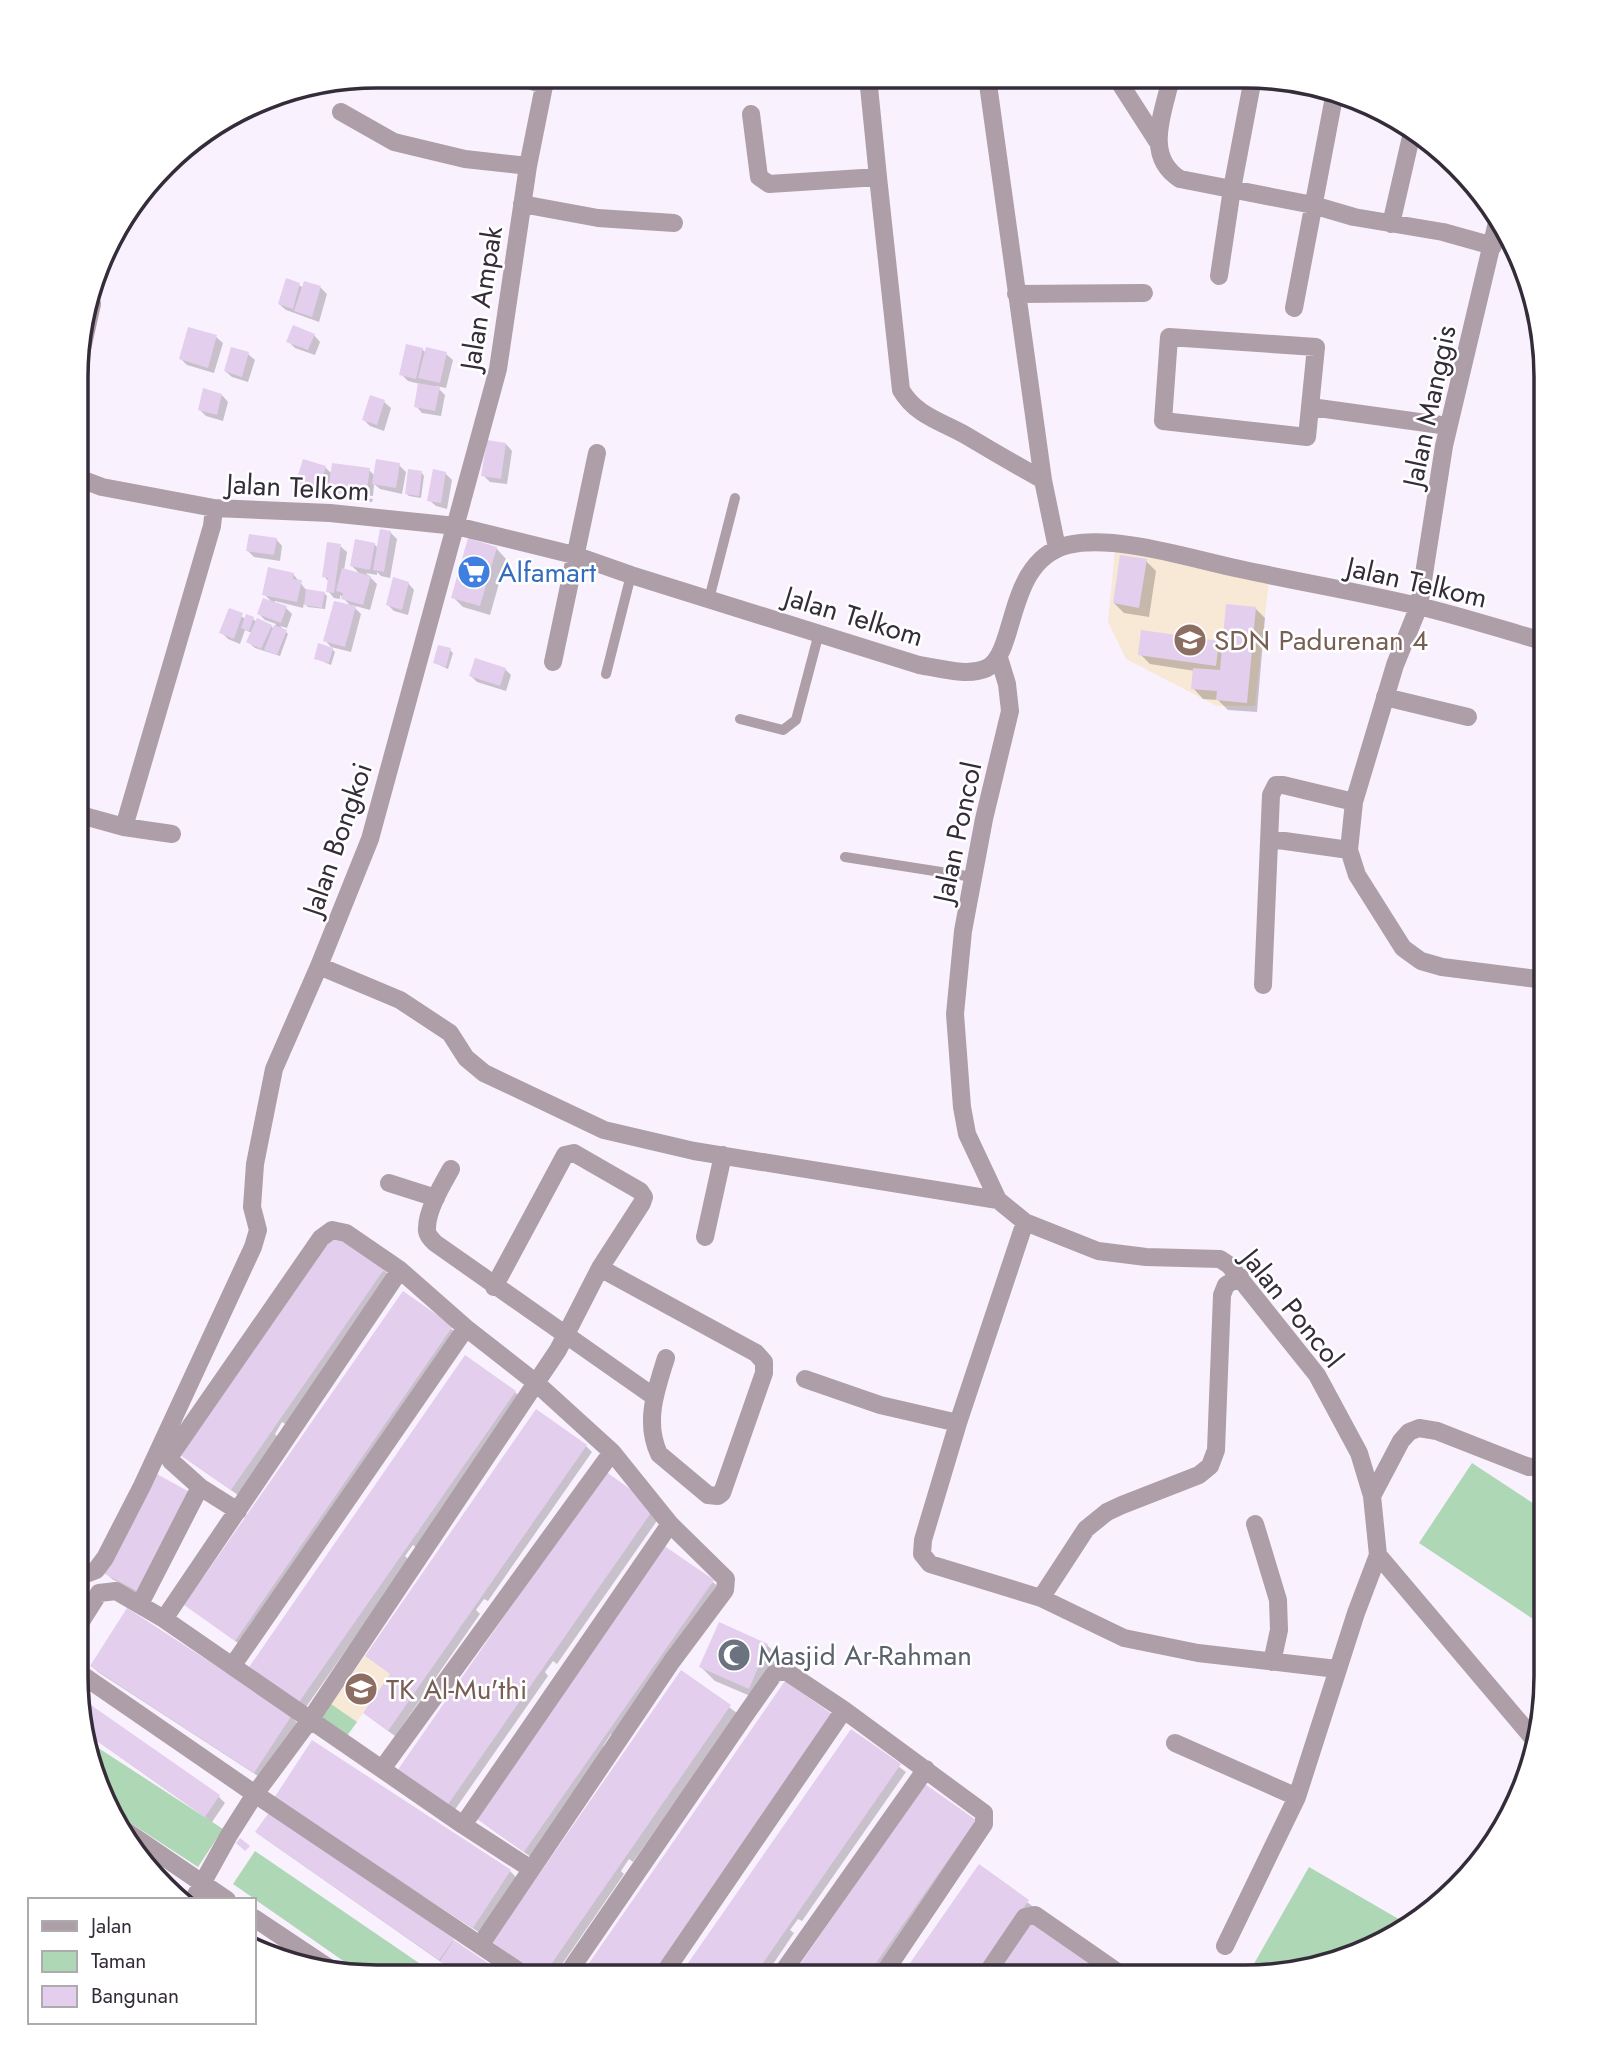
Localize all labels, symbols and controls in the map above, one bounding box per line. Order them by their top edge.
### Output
street label: Jalan Ampak [449,222,513,377]
street label: Jalan Manggis [1392,321,1467,495]
street label: Jalan Telkom [221,463,371,512]
street label: Jalan Telkom [1339,545,1491,619]
place label: Alfamart [498,552,596,593]
supermarket icon: Alfamart [455,553,493,591]
street label: Jalan Telkom [776,575,928,657]
place label: SDN Padurenan 4 [1214,620,1428,661]
school or university icon: SDN Padurenan 4 [1171,621,1209,659]
street label: Jalan Bongkoi [291,757,383,925]
street label: Jalan Poncol [922,758,992,910]
street label: Jalan Poncol [1229,1237,1353,1377]
place label: Masjid Ar-Rahman [758,1635,972,1676]
mosque icon: Masjid Ar-Rahman [715,1636,753,1674]
place label: TK Al-Mu'thi [386,1669,527,1710]
school or university icon: TK Al-Mu'thi [342,1670,380,1708]
legend [28,1898,256,2024]
text: Jalan [88,1911,132,1941]
text: Taman [91,1946,146,1976]
text: Bangunan [91,1981,179,2011]

